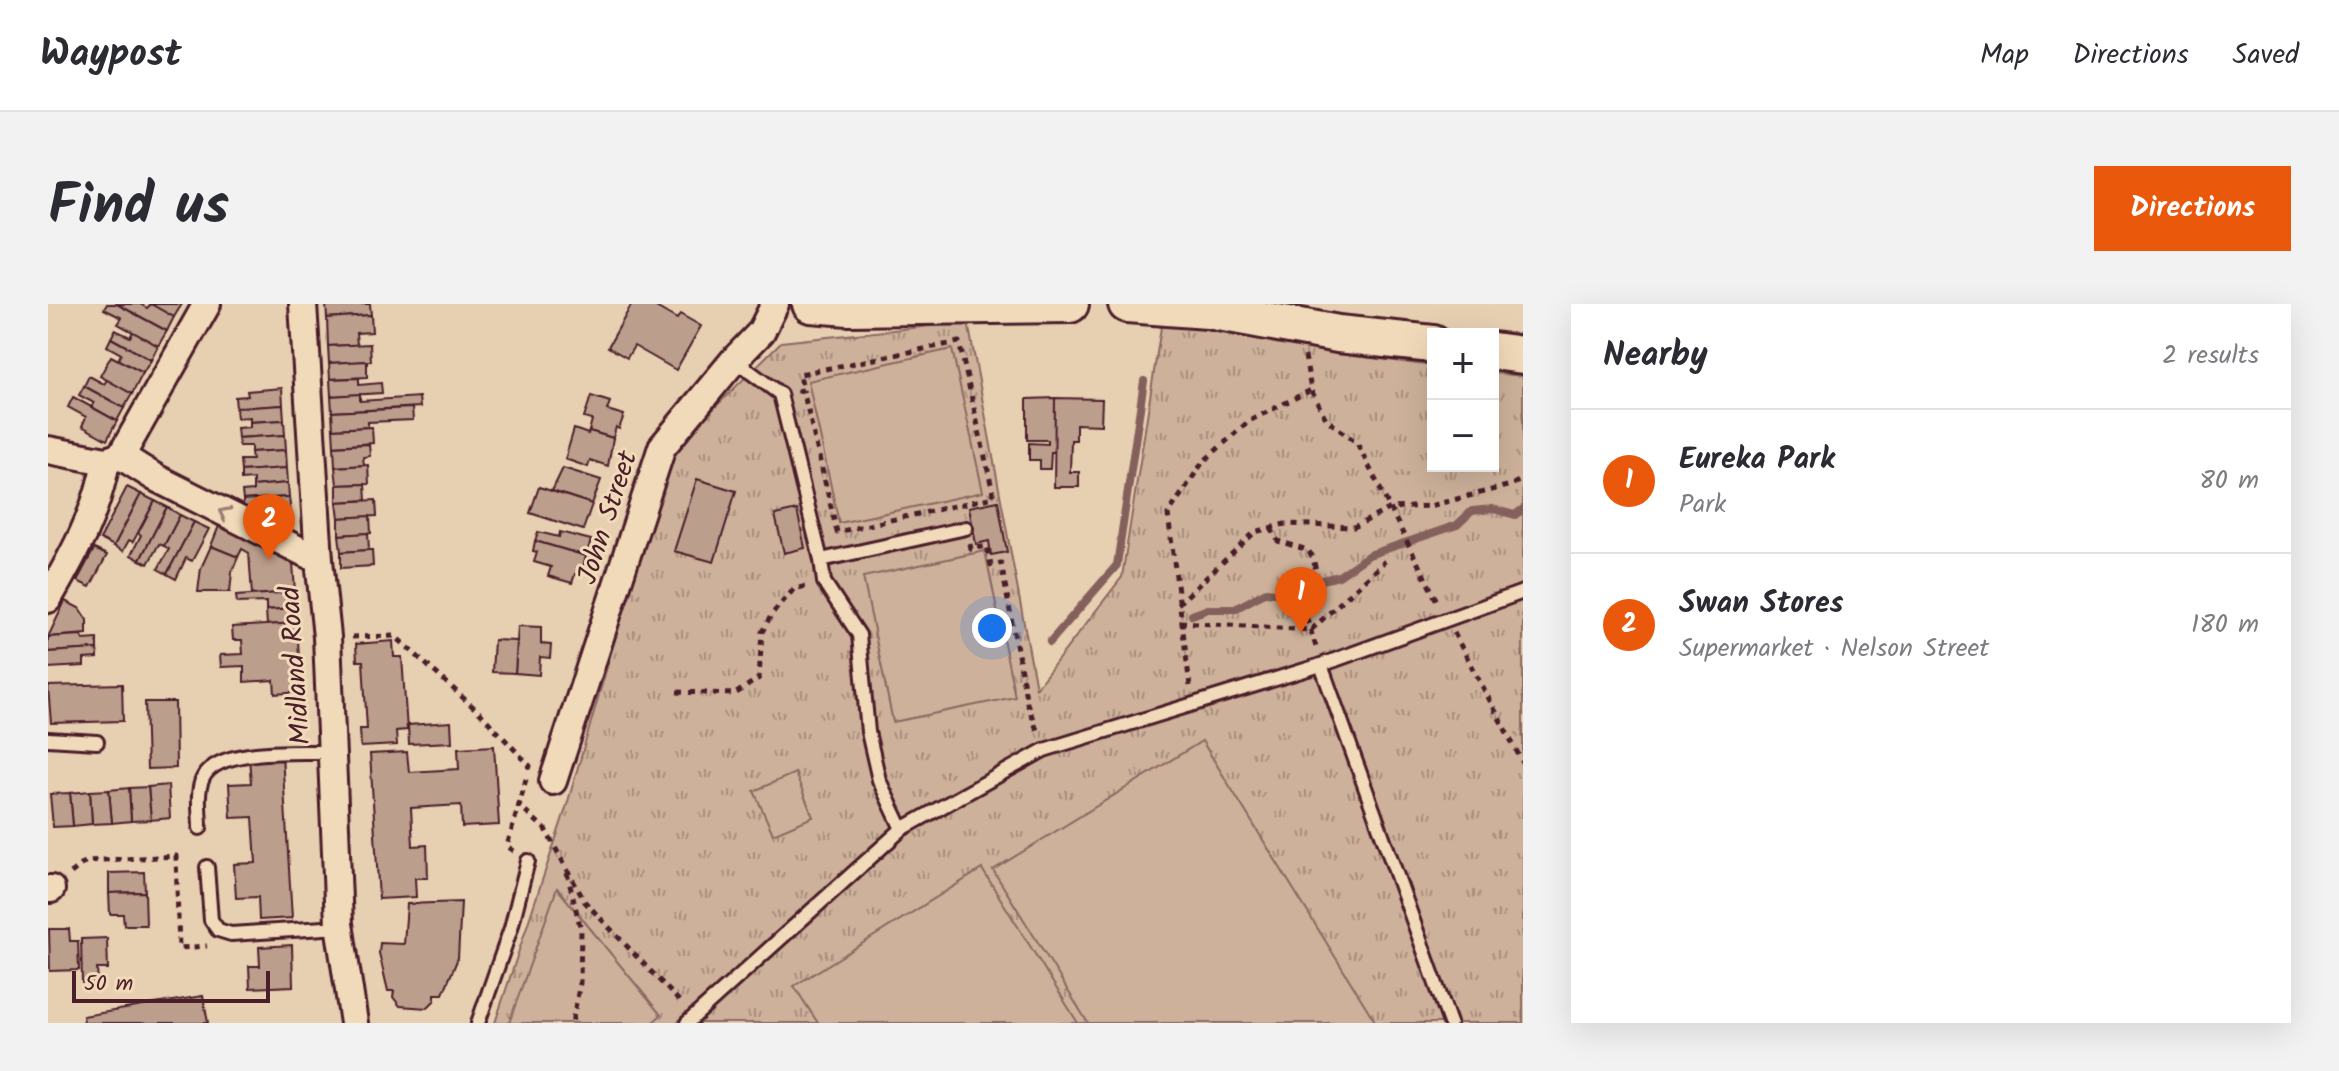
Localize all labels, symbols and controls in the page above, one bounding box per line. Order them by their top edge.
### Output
text: Waypost [40,25,182,85]
text: Map [1980,33,2029,78]
text: Directions [2073,33,2189,78]
text: Saved [2233,33,2299,78]
text: Find us [48,163,229,253]
button: Directions [2094,166,2291,251]
map controls [1427,328,1499,472]
button: + [1427,328,1499,400]
text: Nearby [1603,329,1708,383]
text: 2 results [2162,335,2259,377]
button: − [1427,400,1499,472]
text: Eureka Park [1679,436,1835,484]
street label: John Street [566,444,651,590]
text: 1 [1625,460,1633,502]
text: 80 m [2199,460,2259,502]
text: Park [1679,484,1726,526]
pin: 2 [243,494,295,560]
one-way arrow [218,507,233,522]
pin: 1 [1275,567,1327,633]
text: Swan Stores [1679,580,1844,628]
street label: Midland Road [268,584,324,747]
text: 2 [1621,604,1637,646]
text: 180 m [2191,604,2259,646]
your location [972,608,1012,648]
text: Supermarket · Nelson Street [1679,628,1989,670]
scale bar [72,967,270,1003]
text: 50 m [84,967,133,1002]

